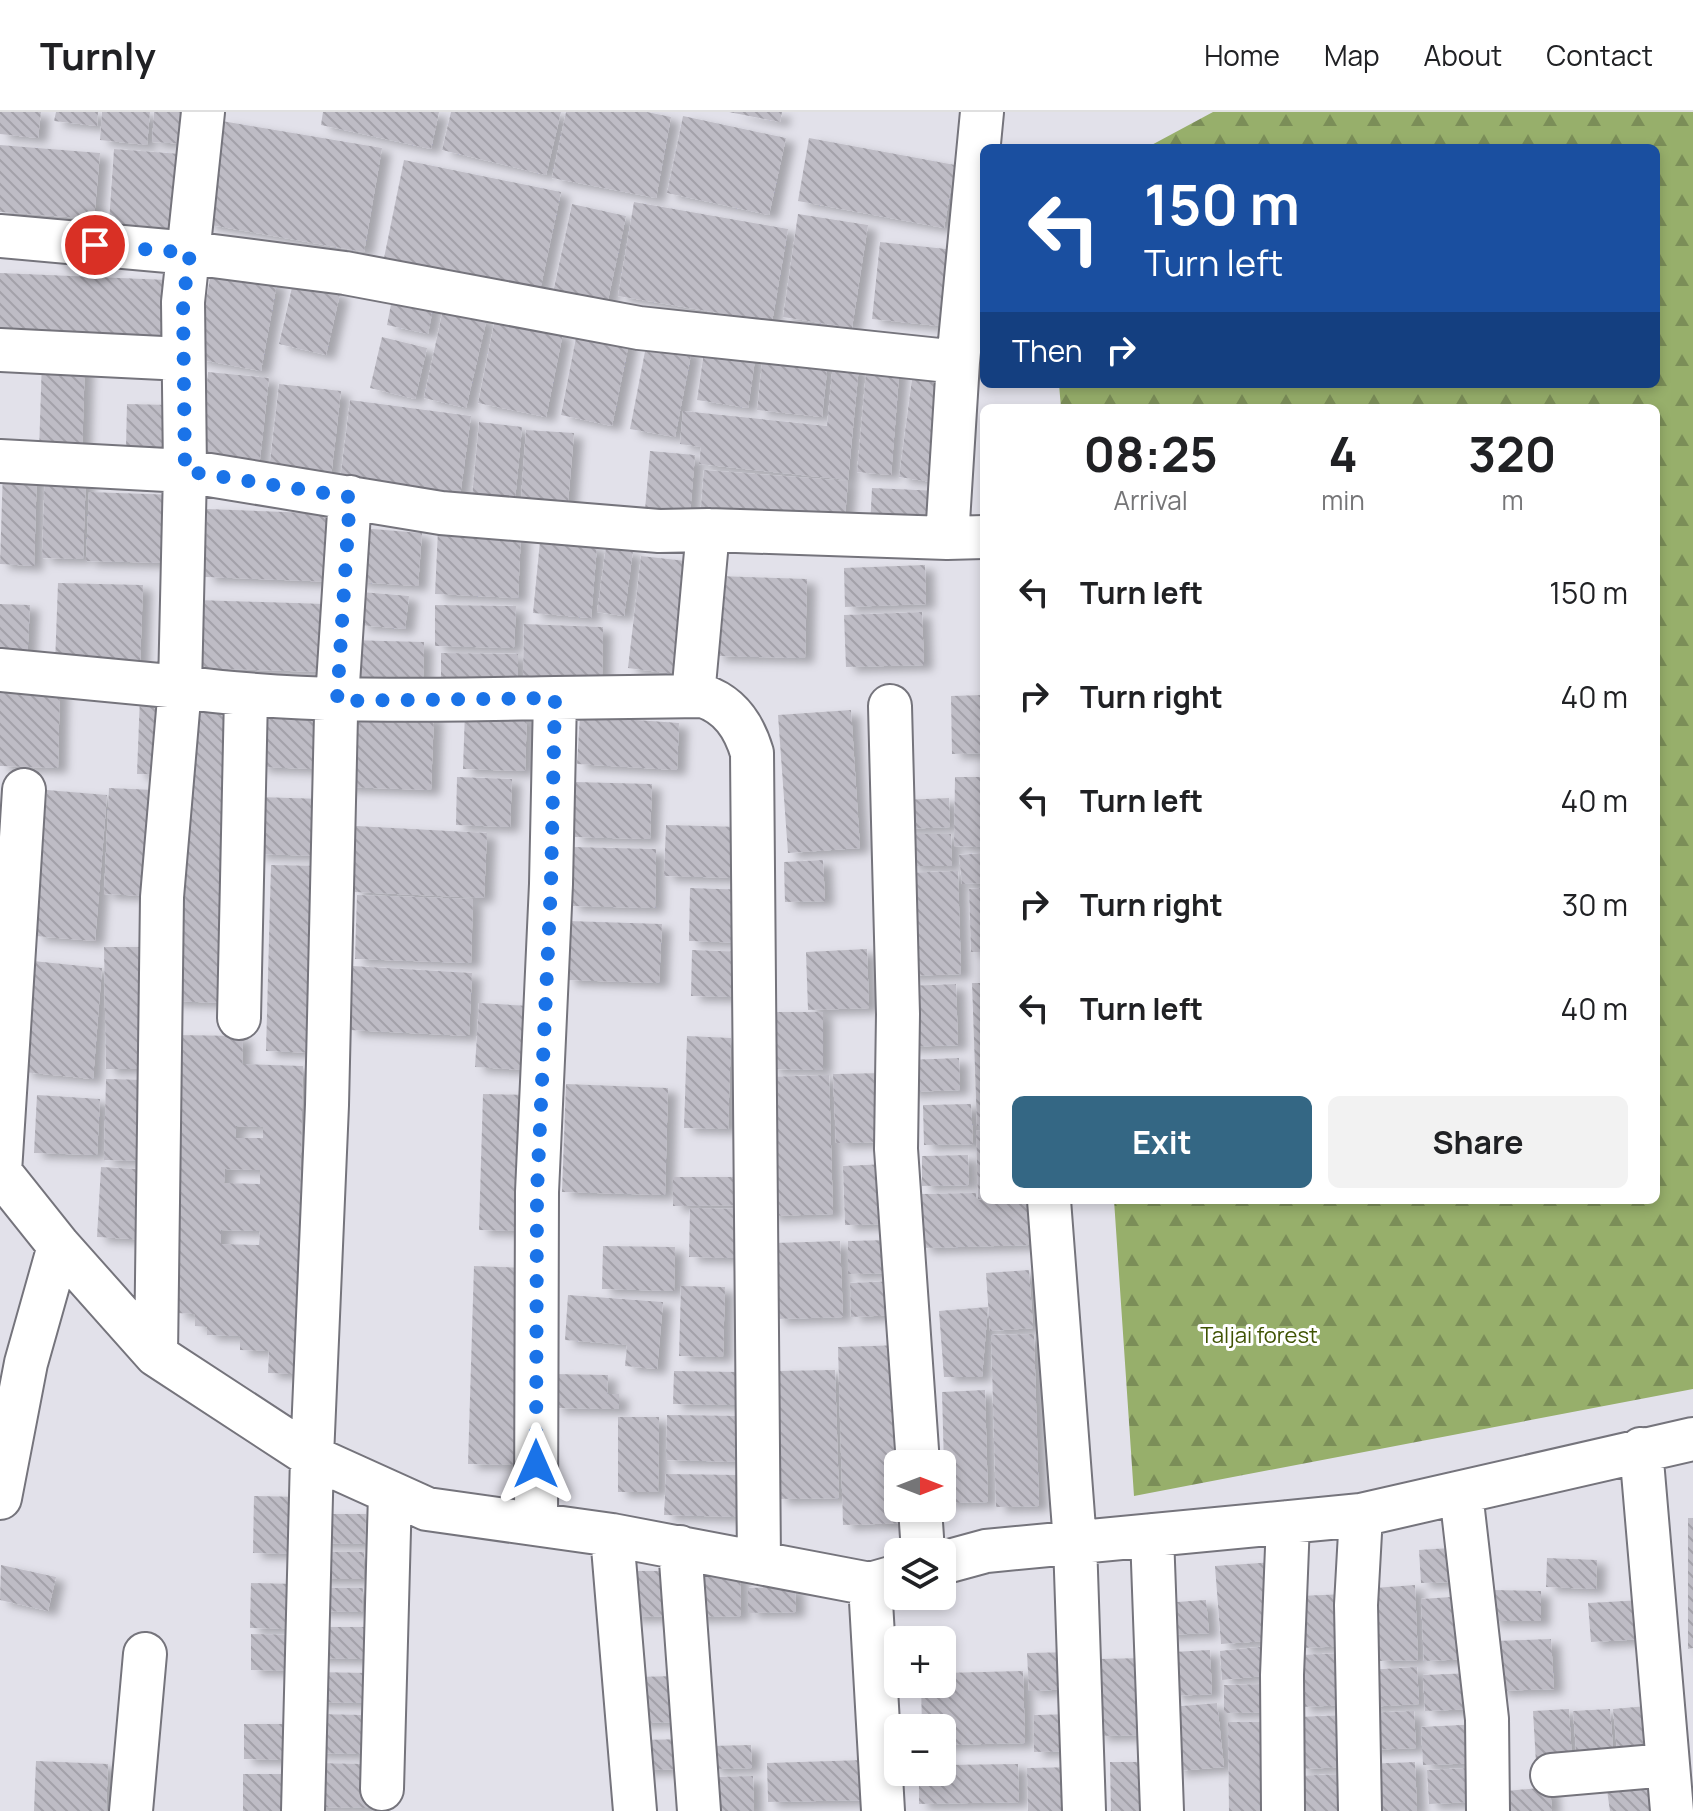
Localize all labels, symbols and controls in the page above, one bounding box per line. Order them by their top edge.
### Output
text: Turnly [40,29,156,81]
text: Home [1204,36,1280,74]
text: Map [1324,36,1380,74]
text: About [1424,36,1502,74]
text: Contact [1546,36,1653,74]
text: 150 m [1144,165,1300,242]
icon: left [1012,176,1116,280]
pin [61,211,129,279]
icon: arrive [73,223,117,267]
text: Turn left [1144,238,1283,287]
icon: right [1099,328,1143,372]
text: Then [1012,330,1083,371]
text: 08:25 [1084,421,1218,486]
text: 4 [1328,421,1358,486]
text: 320 [1468,421,1556,486]
text: Arrival [1114,482,1188,518]
text: min [1321,482,1365,518]
text: m [1501,482,1523,518]
icon: left [1012,570,1056,614]
text: Turn left [1080,572,1203,613]
text: 150 m [1549,572,1628,613]
icon: right [1012,674,1056,718]
text: Turn right [1080,676,1223,717]
text: 40 m [1561,676,1628,717]
icon: left [1012,778,1056,822]
text: Turn left [1080,780,1203,821]
text: 40 m [1561,780,1628,821]
icon: right [1012,882,1056,926]
text: Turn right [1080,884,1223,925]
text: 30 m [1562,884,1628,925]
icon: left [1012,986,1056,1030]
text: Turn left [1080,988,1203,1029]
text: 40 m [1561,988,1628,1029]
button: Exit [1012,1096,1312,1188]
button: Share [1328,1096,1628,1188]
park label: Taljai forest [1200,1320,1318,1350]
position arrow [494,1422,578,1506]
north arrow [884,1450,956,1522]
map controls [884,1450,956,1786]
button: layers [884,1538,956,1610]
button: + [884,1626,956,1698]
button: − [884,1714,956,1786]

